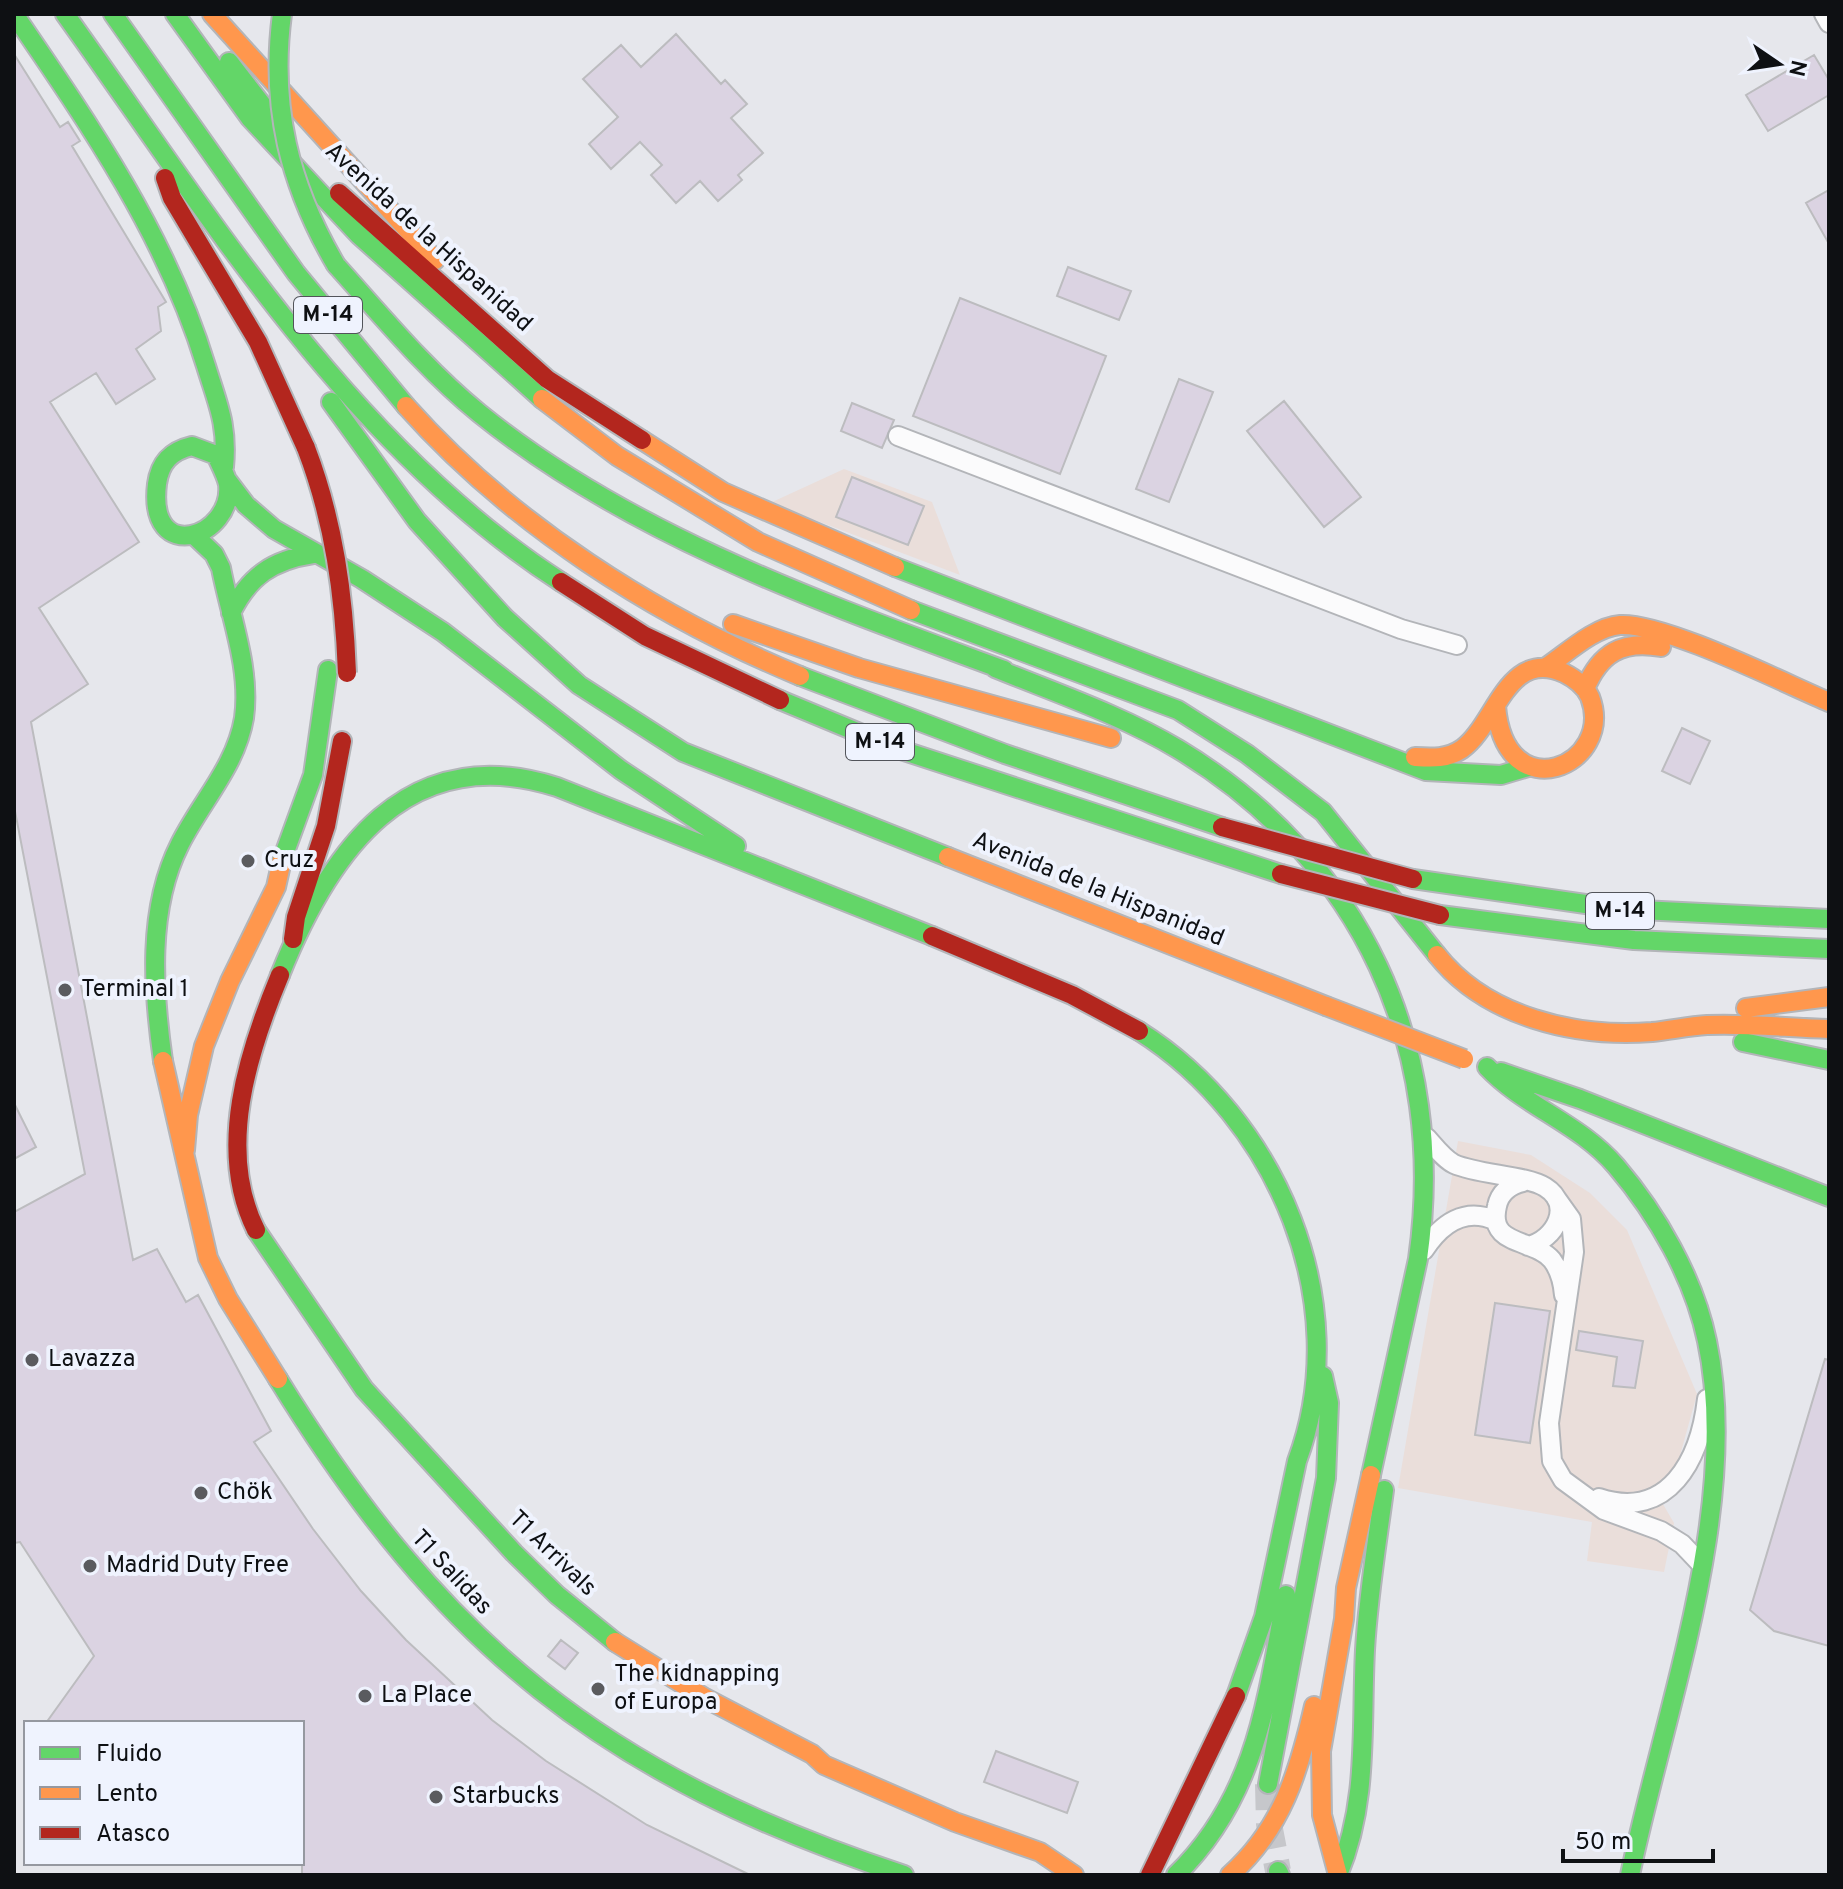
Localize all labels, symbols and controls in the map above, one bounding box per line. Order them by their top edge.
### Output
north arrow [1739,24,1819,104]
text: N [1781,57,1811,79]
street label: Avenida de la Hispanidad [318,137,538,339]
road number: M-14 [294,297,362,333]
road number: M-14 [846,724,914,760]
street label: Avenida de la Hispanidad [968,826,1228,954]
place label: Cruz [264,846,314,876]
marker: Cruz [239,852,257,870]
road number: M-14 [1586,893,1654,929]
place label: Terminal 1 [81,975,189,1005]
marker: Terminal 1 [56,981,74,999]
place label: Lavazza [48,1345,135,1375]
marker: Lavazza [23,1351,41,1369]
place label: Chök [217,1478,273,1508]
marker: Chök [192,1484,210,1502]
street label: T1 Arrivals [502,1505,602,1603]
street label: T1 Salidas [404,1524,498,1622]
place label: Madrid Duty Free [106,1551,289,1581]
marker: Madrid Duty Free [81,1557,99,1575]
place label: The kidnapping of Europa [614,1660,780,1718]
marker: The kidnapping of Europa [589,1680,607,1698]
place label: La Place [381,1681,472,1711]
marker: La Place [356,1687,374,1705]
legend [24,1721,304,1865]
text: Fluido [96,1740,162,1770]
text: Lento [96,1780,158,1810]
place label: Starbucks [452,1782,560,1812]
marker: Starbucks [427,1788,445,1806]
scale bar [1563,1813,1713,1863]
text: Atasco [96,1820,170,1850]
text: 50 m [1575,1828,1631,1858]

